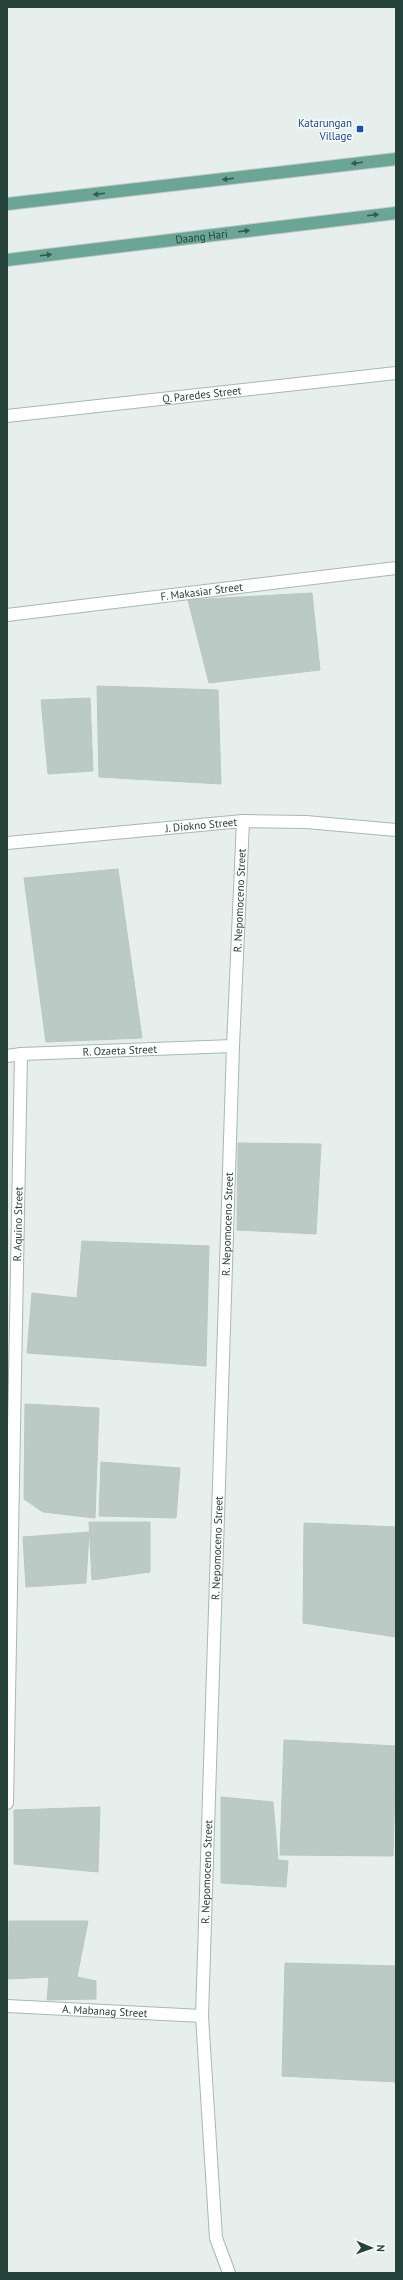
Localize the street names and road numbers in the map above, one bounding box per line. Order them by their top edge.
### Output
street label: Daang Hari [175,226,229,247]
street label: Q. Paredes Street [162,383,242,406]
street label: F. Makasiar Street [160,580,244,603]
street label: J. Diokno Street [164,815,238,835]
street label: R. Nepomoceno Street [230,848,249,953]
street label: R. Ozaeta Street [82,1042,158,1059]
street label: R. Nepomoceno Street [219,1172,236,1276]
street label: R. Aquino Street [10,1186,26,1262]
street label: R. Nepomoceno Street [208,1496,226,1600]
street label: R. Nepomoceno Street [198,1819,215,1924]
street label: A. Mabanag Street [62,2002,148,2020]

